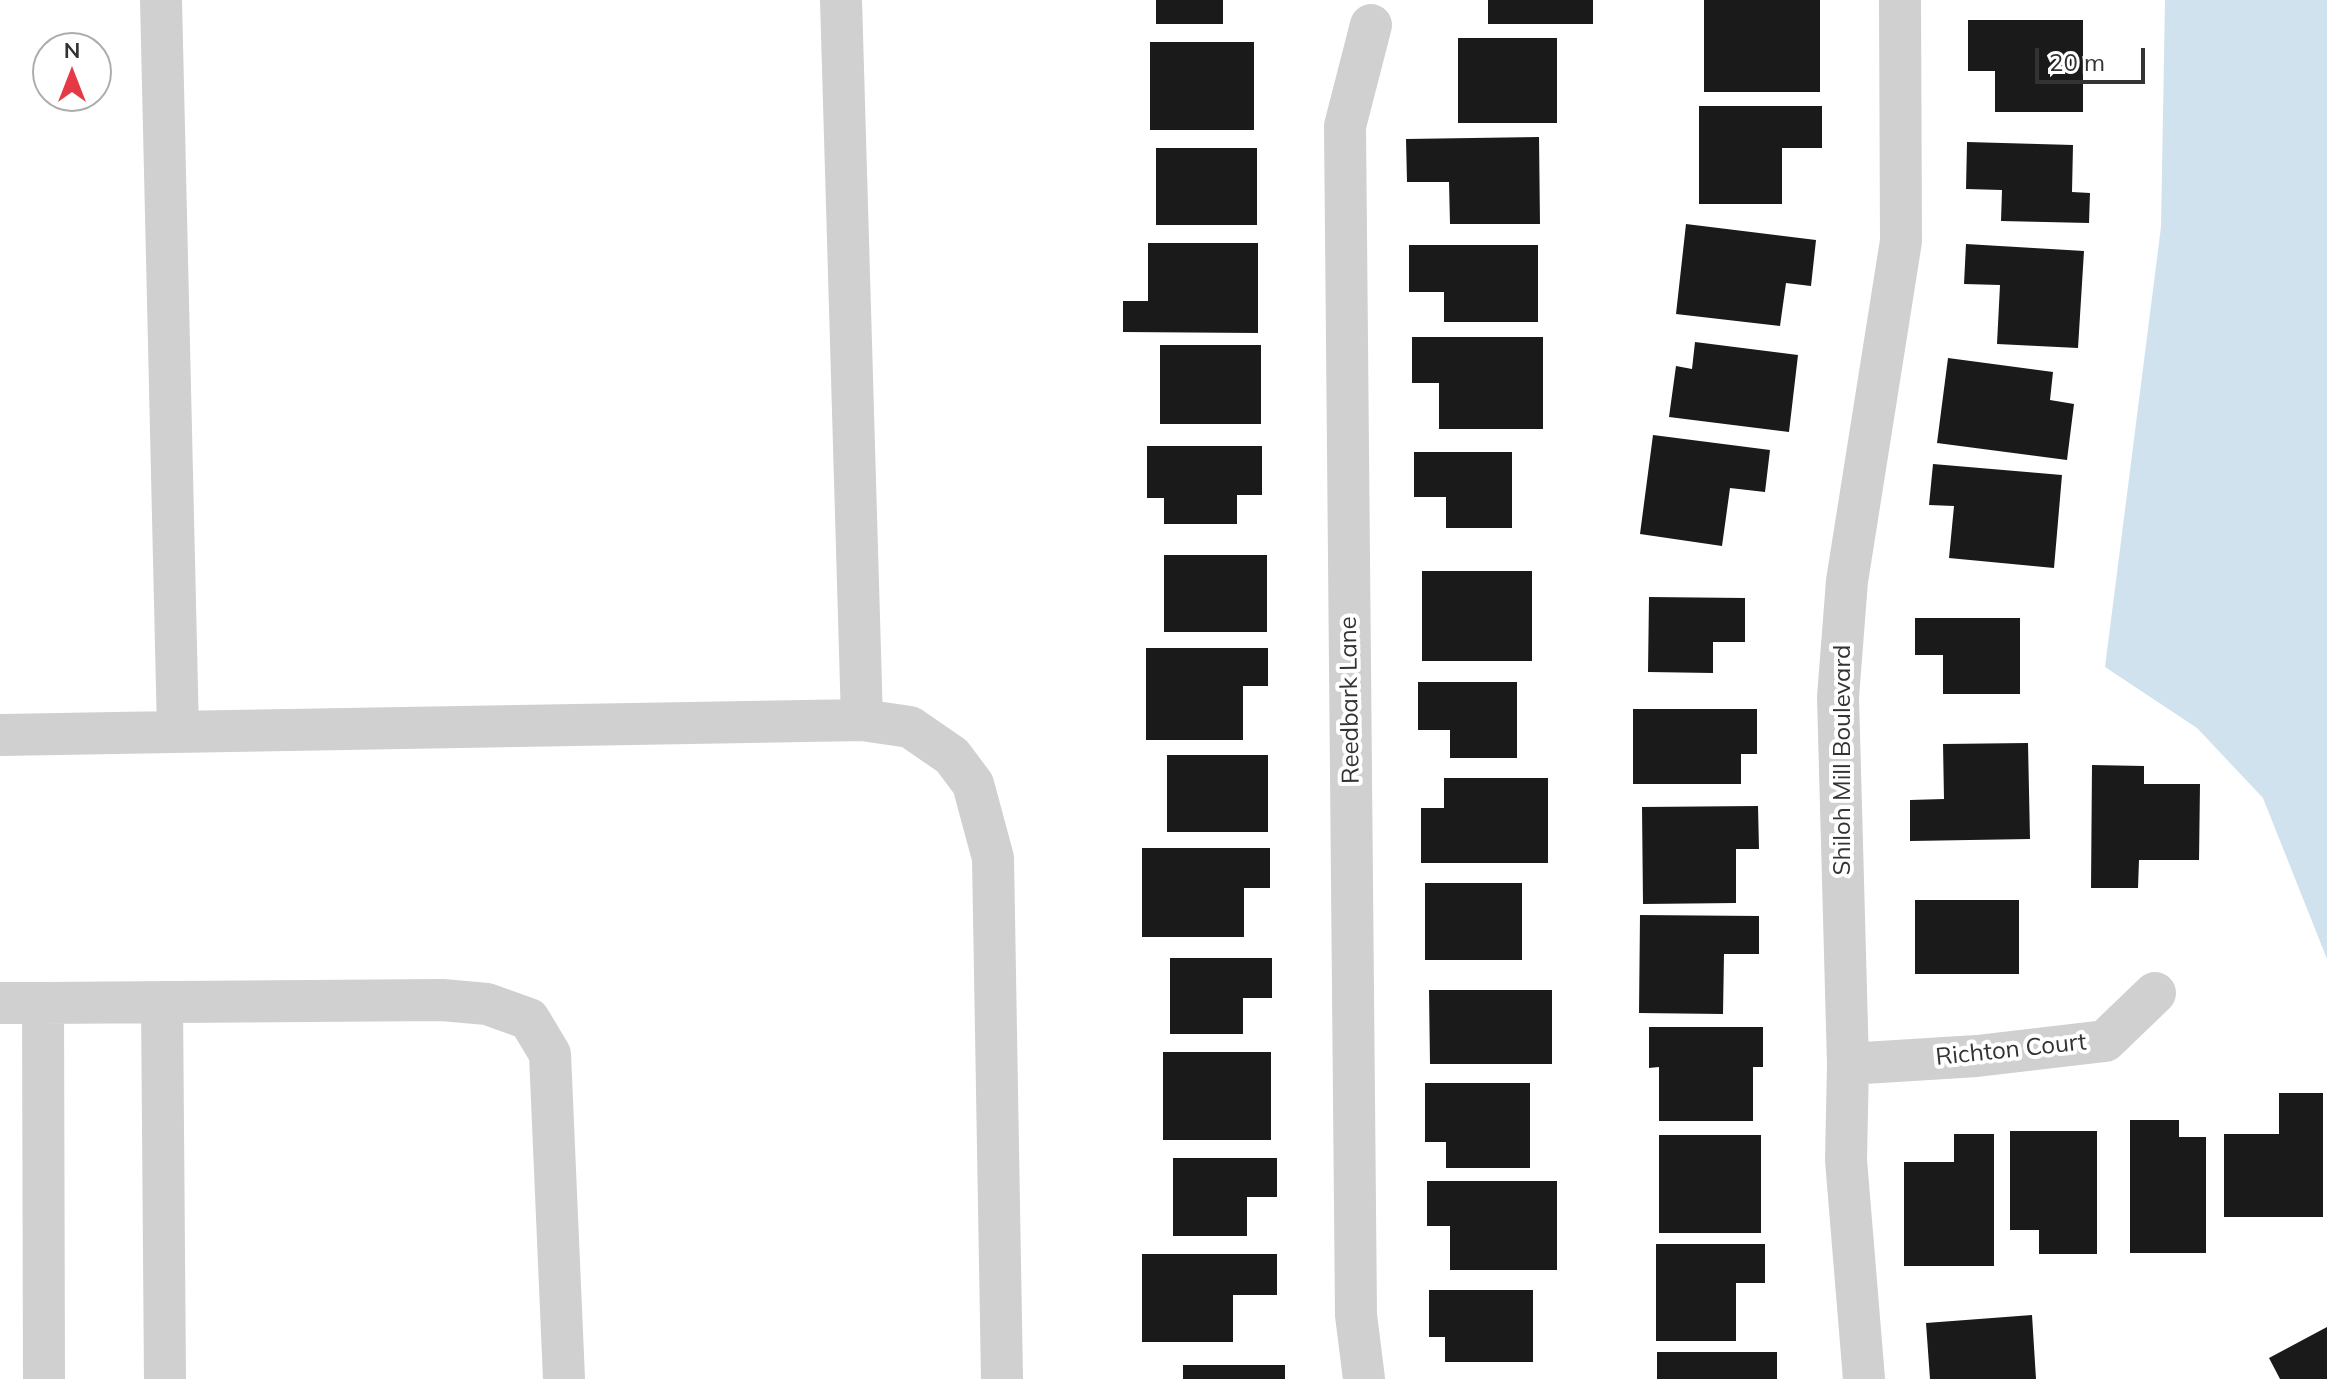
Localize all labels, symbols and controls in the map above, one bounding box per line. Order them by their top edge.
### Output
north arrow [32,32,112,112]
scale bar [2039,32,2149,82]
text: N [64,36,80,64]
text: 20 m [2049,47,2105,77]
street label: Reedbark Lane [1334,616,1366,784]
street label: Shiloh Mill Boulevard [1829,645,1857,875]
street label: Richton Court [1934,1028,2088,1072]

